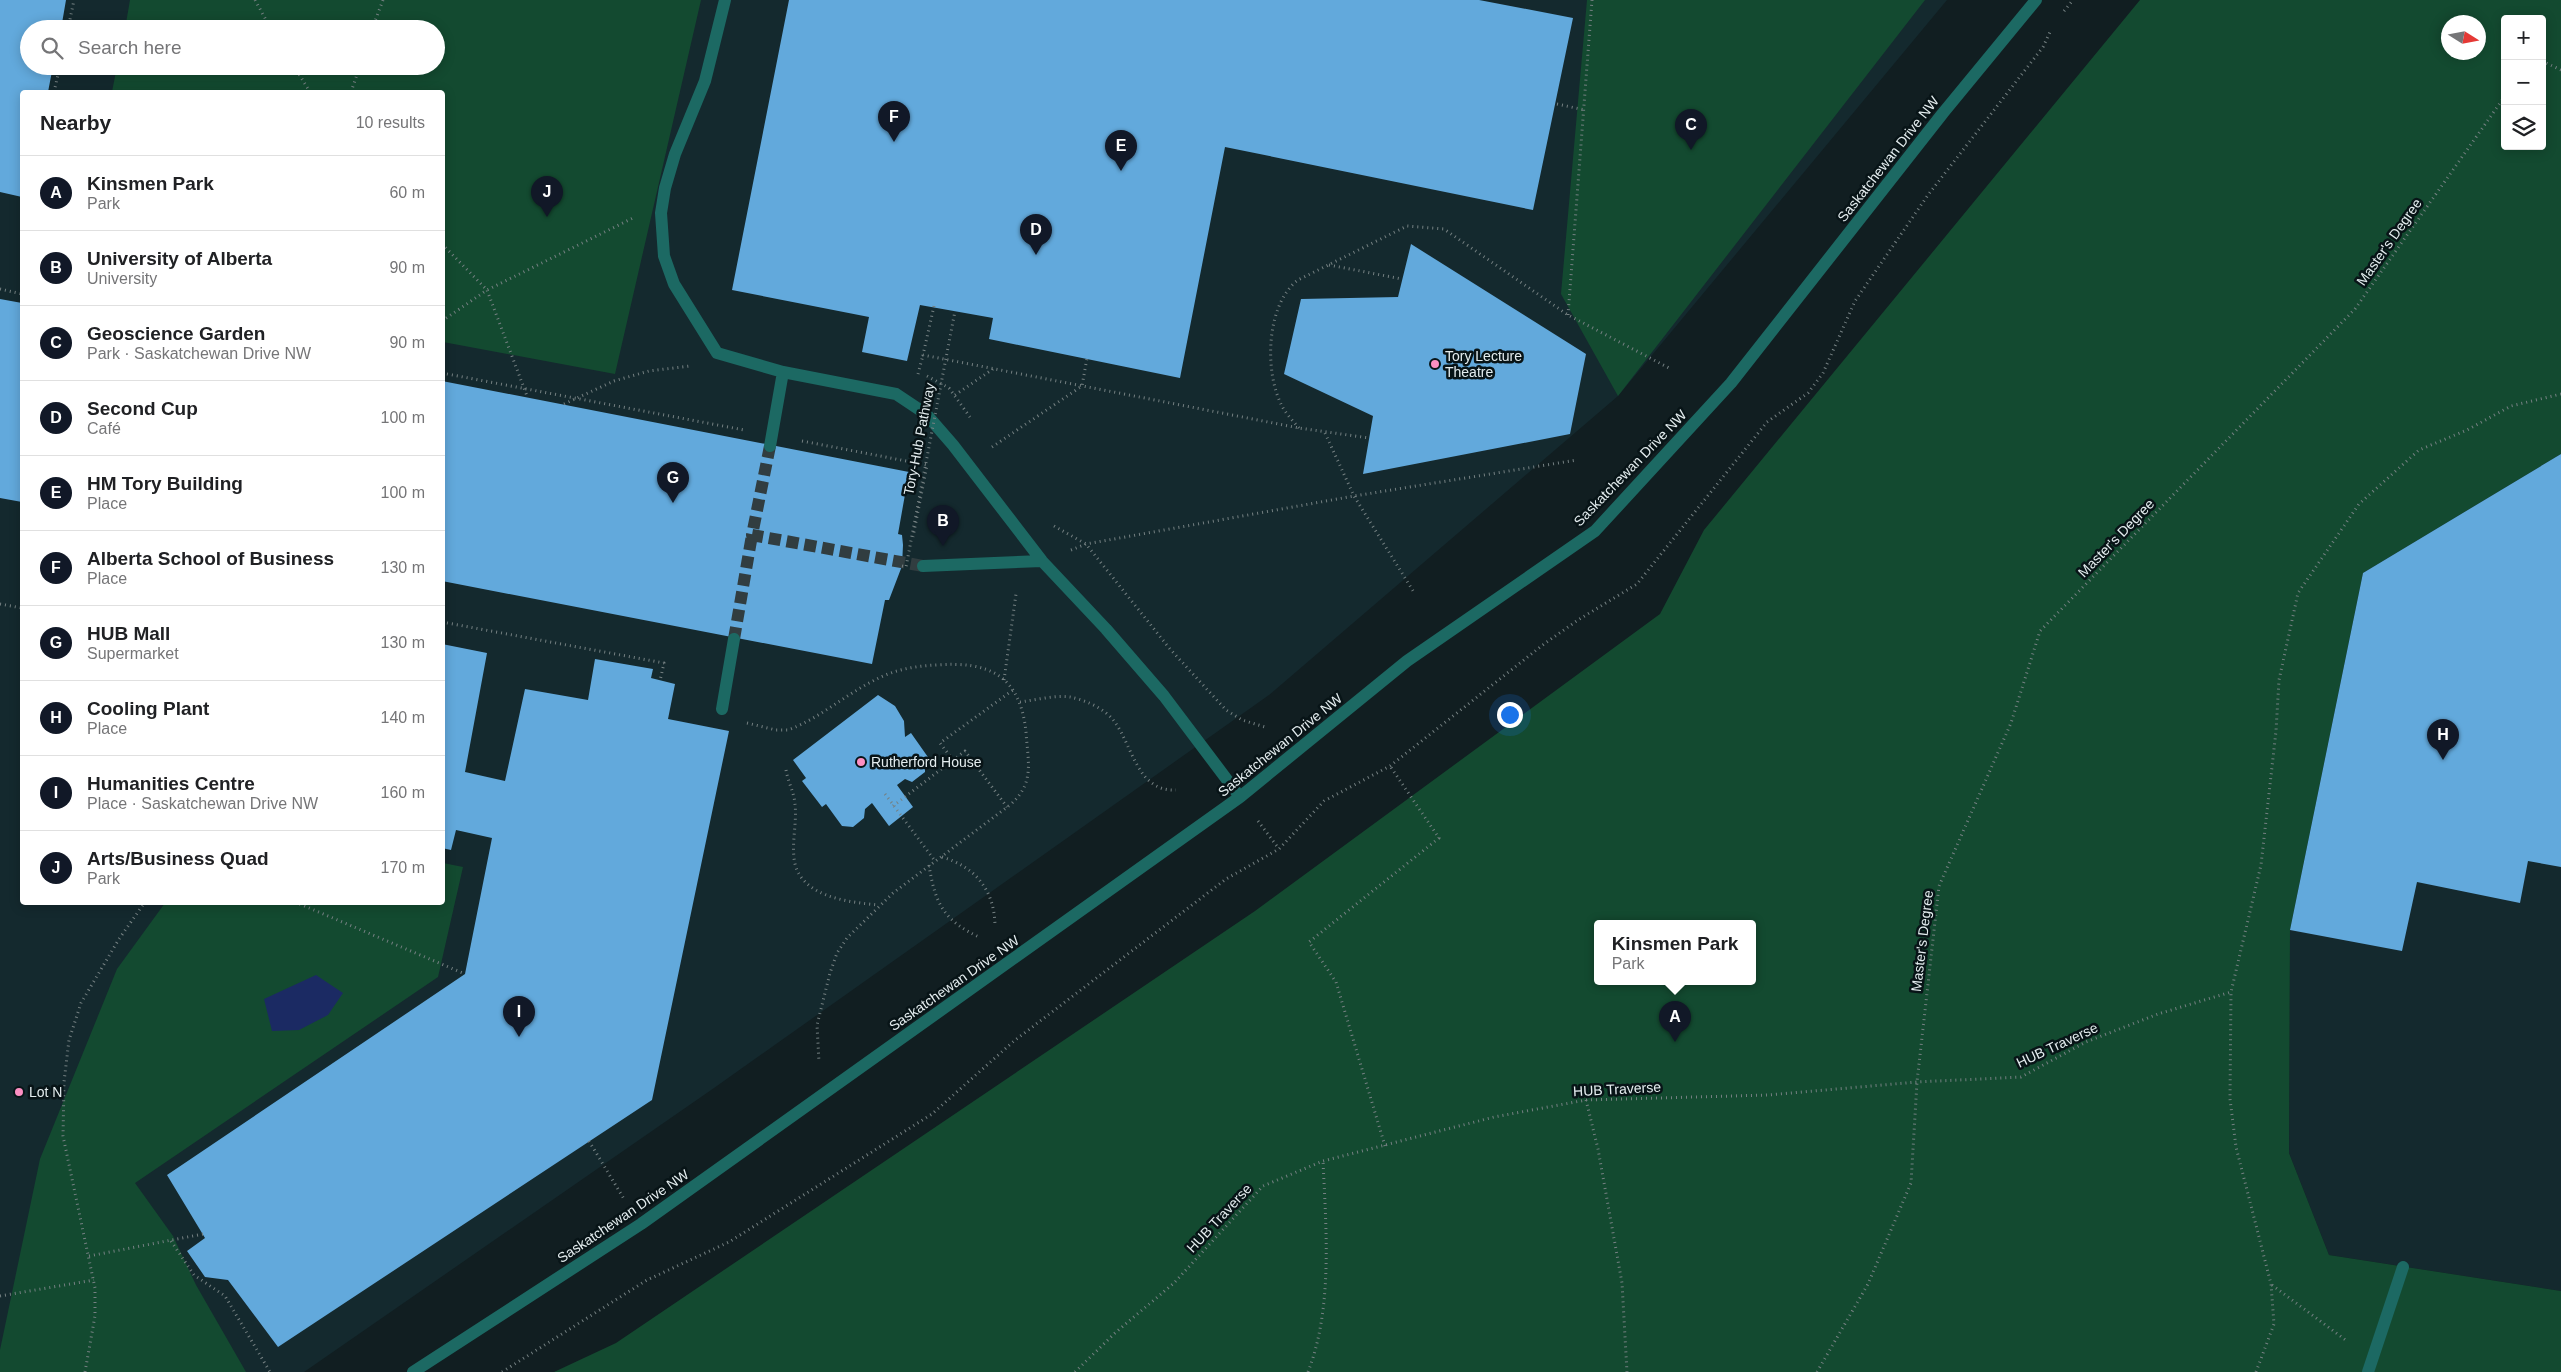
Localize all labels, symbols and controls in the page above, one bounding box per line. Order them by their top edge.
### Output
north arrow [2441,15,2486,60]
map controls [2501,15,2546,150]
button: + [2501,15,2546,60]
search box [20,20,445,75]
icon: search [38,34,66,62]
text: Search here [78,37,182,58]
button: − [2501,60,2546,105]
street label: Saskatchewan Drive NW [1834,92,1942,225]
pin: F [878,101,910,142]
button: layers [2501,105,2546,150]
pin: C [1675,109,1707,150]
text: Nearby [40,111,111,134]
text: 10 results [356,114,425,131]
pin: E [1105,130,1137,171]
text: Kinsmen Park [87,173,214,194]
pin: J [531,176,563,217]
text: A [50,184,62,201]
text: 60 m [389,184,425,201]
text: Park [87,195,120,212]
street label: Master's Degree [2353,195,2425,288]
pin: D [1020,214,1052,255]
text: University of Alberta [87,248,272,269]
text: B [50,259,62,276]
text: 90 m [389,259,425,276]
text: University [87,270,157,287]
text: Geoscience Garden [87,323,265,344]
text: C [50,334,62,351]
text: 90 m [389,334,425,351]
text: Park · Saskatchewan Drive NW [87,345,311,362]
place label: Tory Lecture Theatre [1445,348,1522,380]
marker: Tory Lecture Theatre [1429,358,1441,370]
street label: Tory-Hub Pathway [900,381,938,497]
text: Second Cup [87,398,198,419]
street label: Saskatchewan Drive NW [1570,406,1690,529]
text: D [50,409,62,426]
text: 100 m [381,409,425,426]
text: Café [87,420,121,437]
pin: G [657,462,689,503]
text: HM Tory Building [87,473,243,494]
text: E [51,484,61,501]
text: 100 m [381,484,425,501]
text: Place [87,495,127,512]
street label: Master's Degree [2075,496,2157,580]
pin: B [927,505,959,546]
text: Alberta School of Business [87,548,334,569]
text: F [51,559,61,576]
text: 130 m [381,559,425,576]
text: Place [87,570,127,587]
text: HUB Mall [87,623,170,644]
text: G [50,634,62,651]
text: 130 m [381,634,425,651]
text: Supermarket [87,645,179,662]
street label: Saskatchewan Drive NW [1215,690,1346,800]
text: Cooling Plant [87,698,209,719]
your location [1497,702,1523,728]
text: H [50,709,62,726]
text: 140 m [381,709,425,726]
pin: H [2427,719,2459,760]
text: Place [87,720,127,737]
place label: Rutherford House [871,754,982,770]
marker: Rutherford House [855,756,867,768]
text: Humanities Centre [87,773,255,794]
text: I [54,784,58,801]
text: 160 m [381,784,425,801]
text: Place · Saskatchewan Drive NW [87,795,318,812]
text: Arts/Business Quad [87,848,269,869]
text: J [52,859,60,876]
text: 170 m [381,859,425,876]
text: Park [87,870,120,887]
street label: Master's Degree [1908,889,1936,993]
popup [1594,920,1756,985]
street label: Saskatchewan Drive NW [886,932,1023,1034]
text: Kinsmen Park [1612,933,1738,954]
text: Park [1612,955,1645,972]
pin: I [503,996,535,1037]
pin: A [1659,1001,1691,1042]
street label: HUB Traverse [2014,1019,2100,1071]
street label: HUB Traverse [1573,1079,1662,1099]
place label: Lot N [29,1084,62,1100]
marker: Lot N [13,1086,25,1098]
street label: Saskatchewan Drive NW [554,1166,692,1266]
street label: HUB Traverse [1183,1180,1255,1256]

